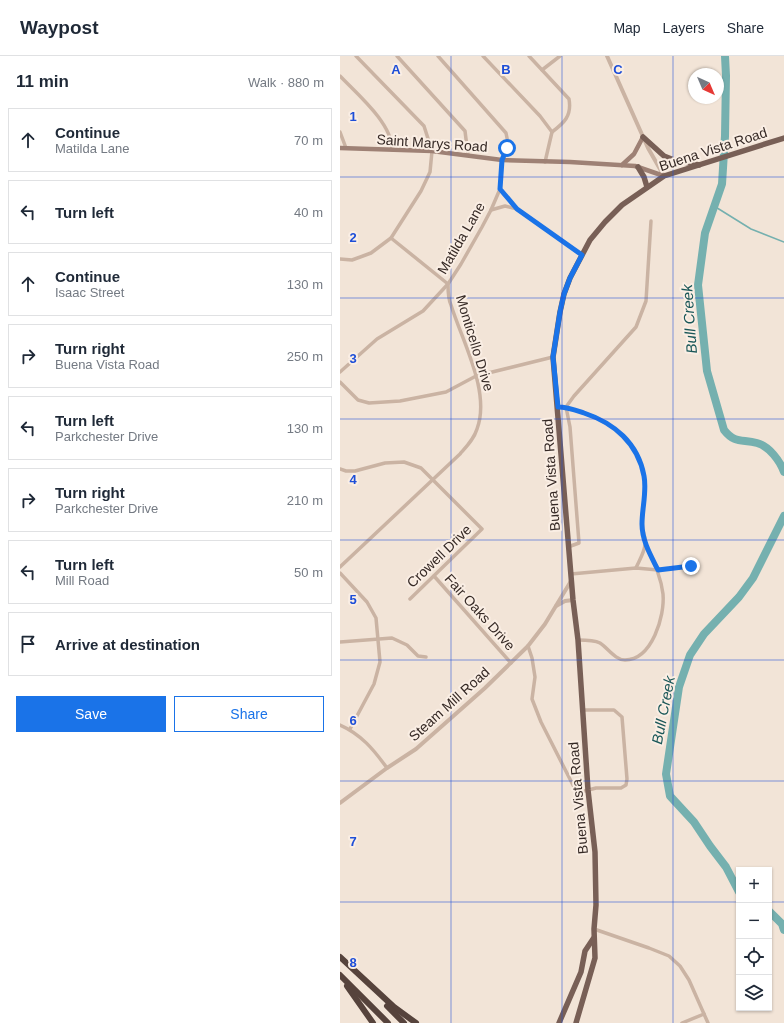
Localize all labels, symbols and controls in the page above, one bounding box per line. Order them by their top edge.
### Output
text: Waypost [20,17,98,38]
text: Map [613,20,641,36]
text: Layers [663,20,705,36]
text: Share [727,20,764,36]
text: A [391,62,401,77]
text: B [501,62,511,77]
text: C [613,62,623,77]
north arrow [688,68,724,104]
text: 11 min [16,72,69,91]
text: Walk · 880 m [248,75,324,90]
text: 1 [349,109,357,124]
text: Continue [55,124,120,141]
street label: Buena Vista Road [657,124,769,174]
icon: ahead [17,129,39,151]
street label: Saint Marys Road [376,131,488,155]
text: 70 m [294,133,323,148]
route start [498,139,516,157]
text: Matilda Lane [55,141,129,156]
street label: Matilda Lane [434,199,488,277]
icon: left [17,201,39,223]
text: Turn left [55,204,114,221]
text: 40 m [294,205,323,220]
text: 2 [349,230,357,245]
text: Continue [55,268,120,285]
icon: ahead [17,273,39,295]
text: 130 m [287,277,323,292]
water label: Bull Creek [678,282,700,354]
text: Isaac Street [55,285,124,300]
street label: Monticello Drive [453,293,497,393]
text: Turn right [55,340,125,357]
icon: right [17,345,39,367]
text: 250 m [287,349,323,364]
text: 3 [349,351,357,366]
text: Buena Vista Road [55,357,160,372]
text: Turn left [55,412,114,429]
icon: left [17,417,39,439]
street label: Buena Vista Road [539,418,563,532]
text: 130 m [287,421,323,436]
text: Parkchester Drive [55,429,158,444]
text: 4 [349,472,357,487]
text: Turn right [55,484,125,501]
icon: right [17,489,39,511]
text: 210 m [287,493,323,508]
text: Parkchester Drive [55,501,158,516]
street label: Crowell Drive [404,521,475,591]
text: Turn left [55,556,114,573]
route end [682,557,700,575]
icon: left [17,561,39,583]
text: 50 m [294,565,323,580]
street label: Fair Oaks Drive [442,571,519,654]
text: Mill Road [55,573,109,588]
text: 5 [349,592,357,607]
icon: arrive [17,633,39,655]
text: Arrive at destination [55,636,200,653]
street label: Steam Mill Road [405,664,493,744]
water label: Bull Creek [648,673,678,746]
button: Save [16,696,166,732]
button: Share [174,696,324,732]
text: 6 [349,713,357,728]
street label: Buena Vista Road [565,741,591,855]
text: 7 [349,834,357,849]
map controls [736,867,772,1011]
button: + [736,867,772,903]
button: − [736,903,772,939]
button: locate [736,939,772,975]
text: 8 [349,955,357,970]
button: layers [736,975,772,1011]

